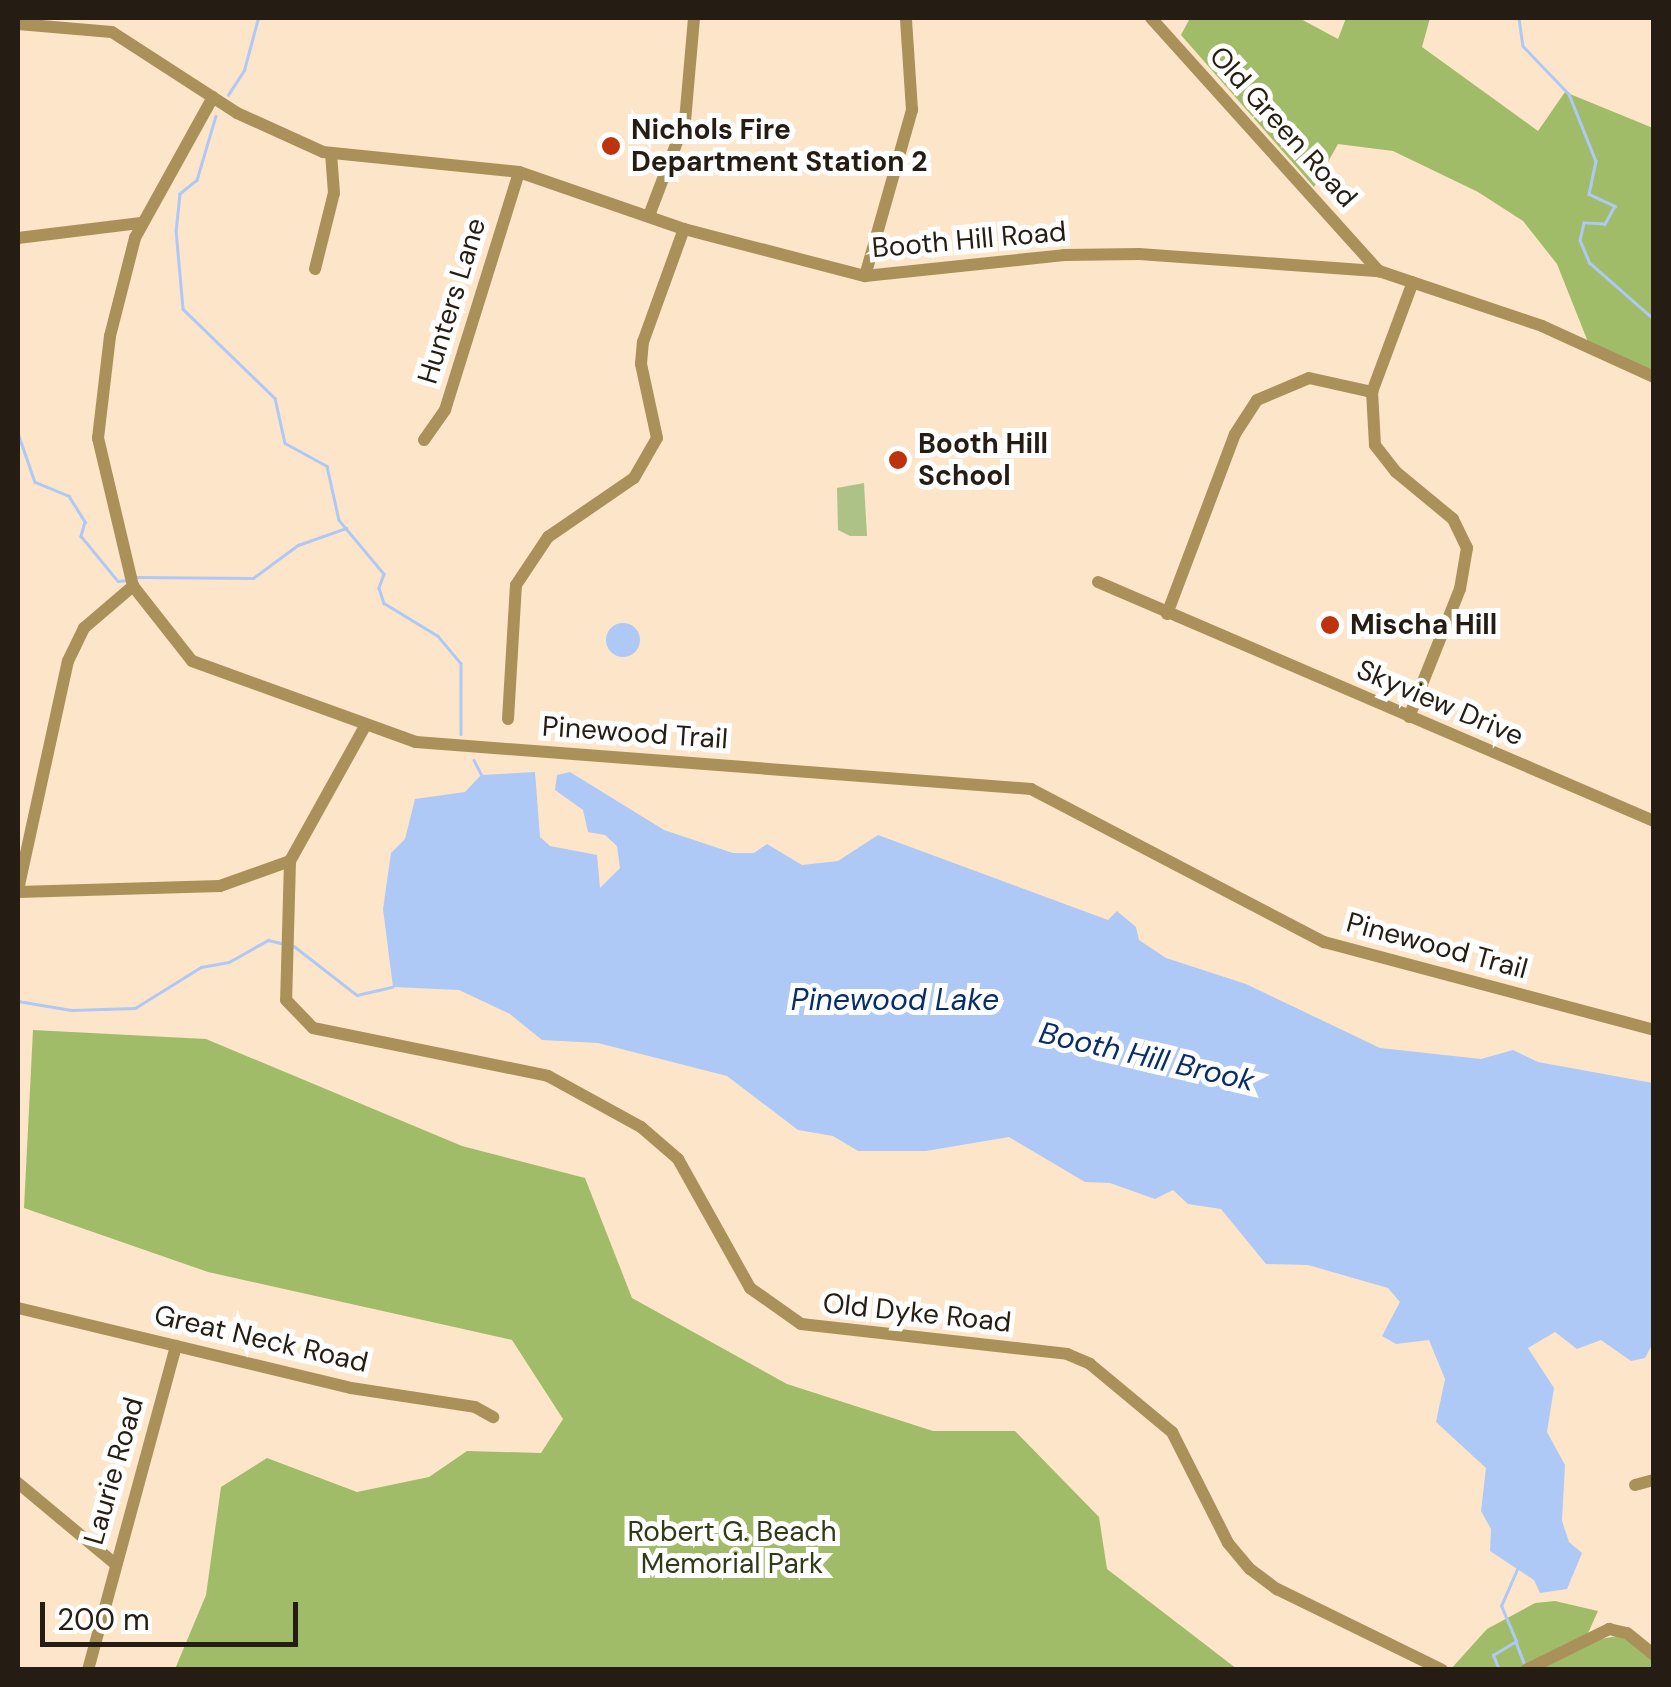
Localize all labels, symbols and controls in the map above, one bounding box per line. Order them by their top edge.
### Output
street label: Old Green Road [1202,40,1364,214]
place label: Nichols Fire Department Station 2 [631,113,927,179]
marker: Nichols Fire Department Station 2 [600,135,622,157]
street label: Hunters Lane [411,214,493,388]
street label: Booth Hill Road [870,215,1068,265]
place label: Booth Hill School [918,427,1048,493]
marker: Booth Hill School [887,449,909,471]
place label: Mischa Hill [1350,608,1497,642]
marker: Mischa Hill [1319,614,1341,636]
street label: Skyview Drive [1352,653,1528,753]
street label: Pinewood Trail [541,710,729,756]
street label: Pinewood Trail [1343,906,1531,986]
water label: Pinewood Lake [791,982,999,1018]
water label: Booth Hill Brook [1036,1015,1258,1099]
street label: Old Dyke Road [821,1286,1013,1340]
street label: Great Neck Road [151,1298,371,1380]
street label: Laurie Road [77,1393,151,1549]
park label: Robert G. Beach Memorial Park [628,1515,836,1581]
scale bar [45,1582,302,1644]
text: 200 m [57,1600,150,1639]

